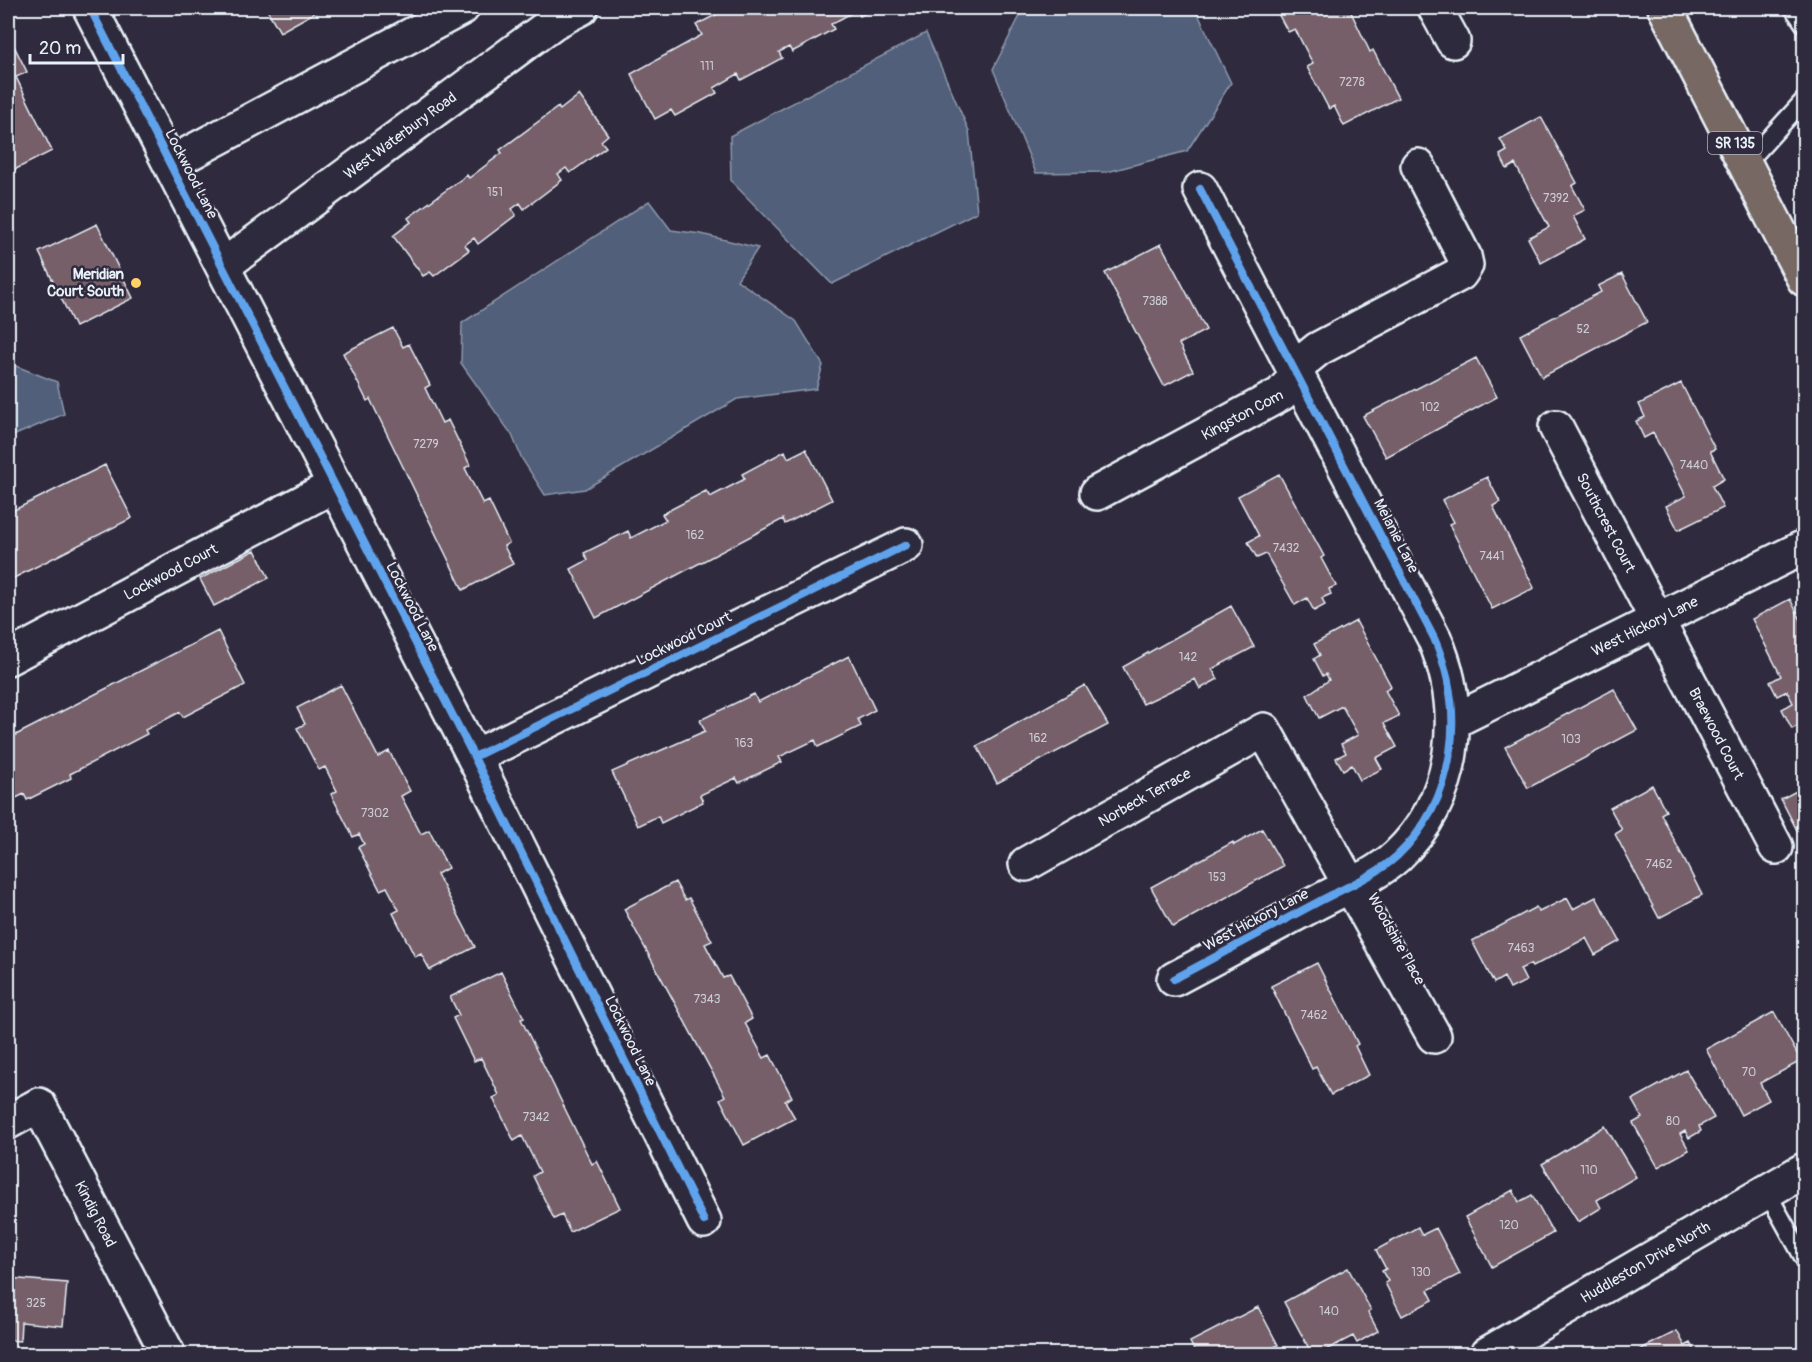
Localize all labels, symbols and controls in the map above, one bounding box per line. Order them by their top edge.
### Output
scale bar [30,27,123,65]
text: 20 m [39,37,81,60]
house number: 111 [700,59,714,74]
house number: 7278 [1339,75,1365,90]
street label: West Waterbury Road [340,88,460,183]
street label: Lockwood Lane [160,126,222,223]
road number: SR 135 [1708,132,1762,154]
house number: 151 [487,185,503,200]
house number: 7392 [1543,191,1569,206]
place label: Meridian Court South [47,265,124,301]
marker: Meridian Court South [129,276,143,290]
house number: 7388 [1142,294,1168,309]
house number: 52 [1576,322,1590,337]
street label: Kingston Com [1198,385,1287,445]
house number: 102 [1420,400,1440,415]
house number: 7279 [413,437,439,452]
house number: 7440 [1680,458,1708,473]
street label: Southcrest Court [1572,470,1640,577]
street label: Melanie Lane [1369,496,1423,577]
house number: 162 [686,528,704,543]
street label: Lockwood Court [120,539,222,605]
house number: 7432 [1273,541,1300,556]
house number: 7441 [1480,549,1504,564]
street label: Lockwood Lane [381,559,443,656]
street label: West Hickory Lane [1588,592,1702,661]
street label: Lockwood Court [633,607,736,670]
house number: 142 [1179,650,1197,665]
street label: Braewood Court [1685,684,1749,784]
house number: 162 [1029,731,1047,746]
house number: 103 [1561,732,1581,747]
house number: 163 [735,736,753,751]
street label: Norbeck Terrace [1095,763,1195,831]
house number: 7302 [361,806,389,821]
house number: 7462 [1645,857,1673,872]
house number: 153 [1208,870,1226,885]
street label: West Hickory Lane [1200,884,1312,956]
street label: Woodshire Place [1363,890,1429,989]
house number: 7463 [1508,941,1535,956]
house number: 7343 [694,992,721,1007]
street label: Lockwood Lane [600,993,660,1090]
house number: 7462 [1300,1008,1328,1023]
house number: 70 [1742,1065,1756,1080]
house number: 7342 [523,1110,550,1125]
house number: 80 [1666,1114,1680,1129]
house number: 110 [1580,1163,1598,1178]
street label: Kindig Road [70,1178,120,1250]
street label: Huddleston Drive North [1577,1217,1714,1307]
house number: 120 [1499,1218,1519,1233]
house number: 130 [1411,1265,1431,1280]
house number: 325 [26,1296,46,1311]
house number: 140 [1319,1304,1339,1319]

